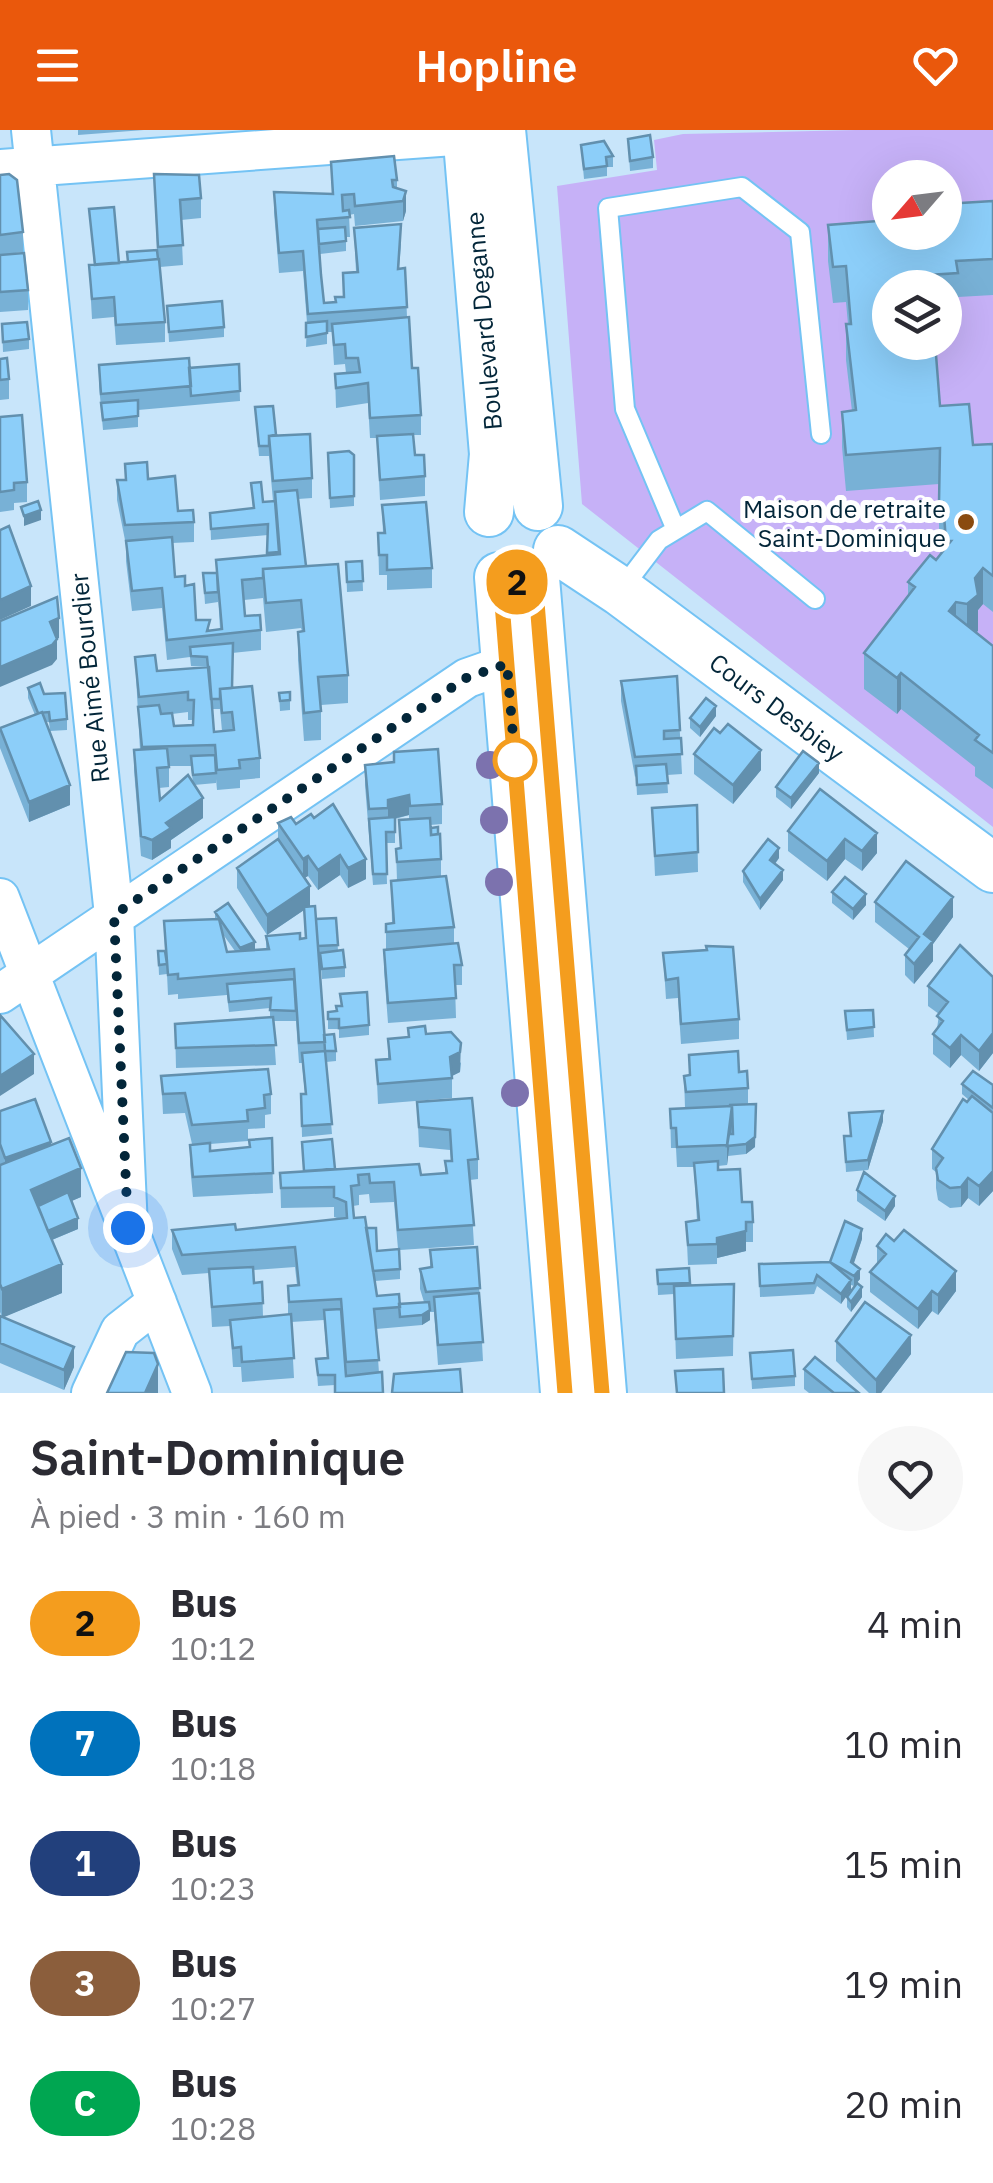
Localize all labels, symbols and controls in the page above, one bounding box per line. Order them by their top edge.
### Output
text: Hopline [416,36,577,94]
icon: menu [30,38,85,93]
icon: heart [908,38,963,93]
north arrow [872,160,962,250]
map controls [872,160,962,360]
street label: Boulevard Deganne [457,211,509,431]
button: layers [872,270,962,360]
place label: Maison de retraite Saint-Dominique [743,492,946,554]
marker: Maison de retraite Saint-Dominique [955,511,977,533]
line badge: 2 [484,550,550,614]
text: 2 [506,559,528,605]
street label: Rue Aimé Bourdier [62,571,116,785]
street label: Cours Desbiey [703,646,851,769]
unlabelled marker [494,739,536,781]
your location [103,1203,153,1253]
text: Saint-Dominique [30,1426,405,1488]
button: heart [858,1426,963,1531]
text: À pied · 3 min · 160 m [30,1495,346,1537]
text: Bus [170,1578,237,1627]
text: 4 min [867,1599,963,1648]
text: 2 [74,1600,96,1646]
text: 10:12 [170,1627,256,1669]
text: Bus [170,1698,237,1747]
text: 10 min [844,1719,963,1768]
text: 7 [74,1720,96,1766]
text: 10:18 [170,1747,256,1789]
text: Bus [170,1818,237,1867]
text: 15 min [844,1839,963,1888]
text: 1 [74,1840,96,1886]
text: 10:23 [170,1867,256,1909]
text: Bus [170,1938,237,1987]
text: 19 min [844,1959,963,2008]
text: 3 [74,1960,96,2006]
text: 10:27 [170,1987,256,2029]
text: Bus [170,2058,237,2107]
text: 20 min [844,2079,963,2128]
text: C [74,2080,96,2126]
text: 10:28 [170,2107,256,2149]

